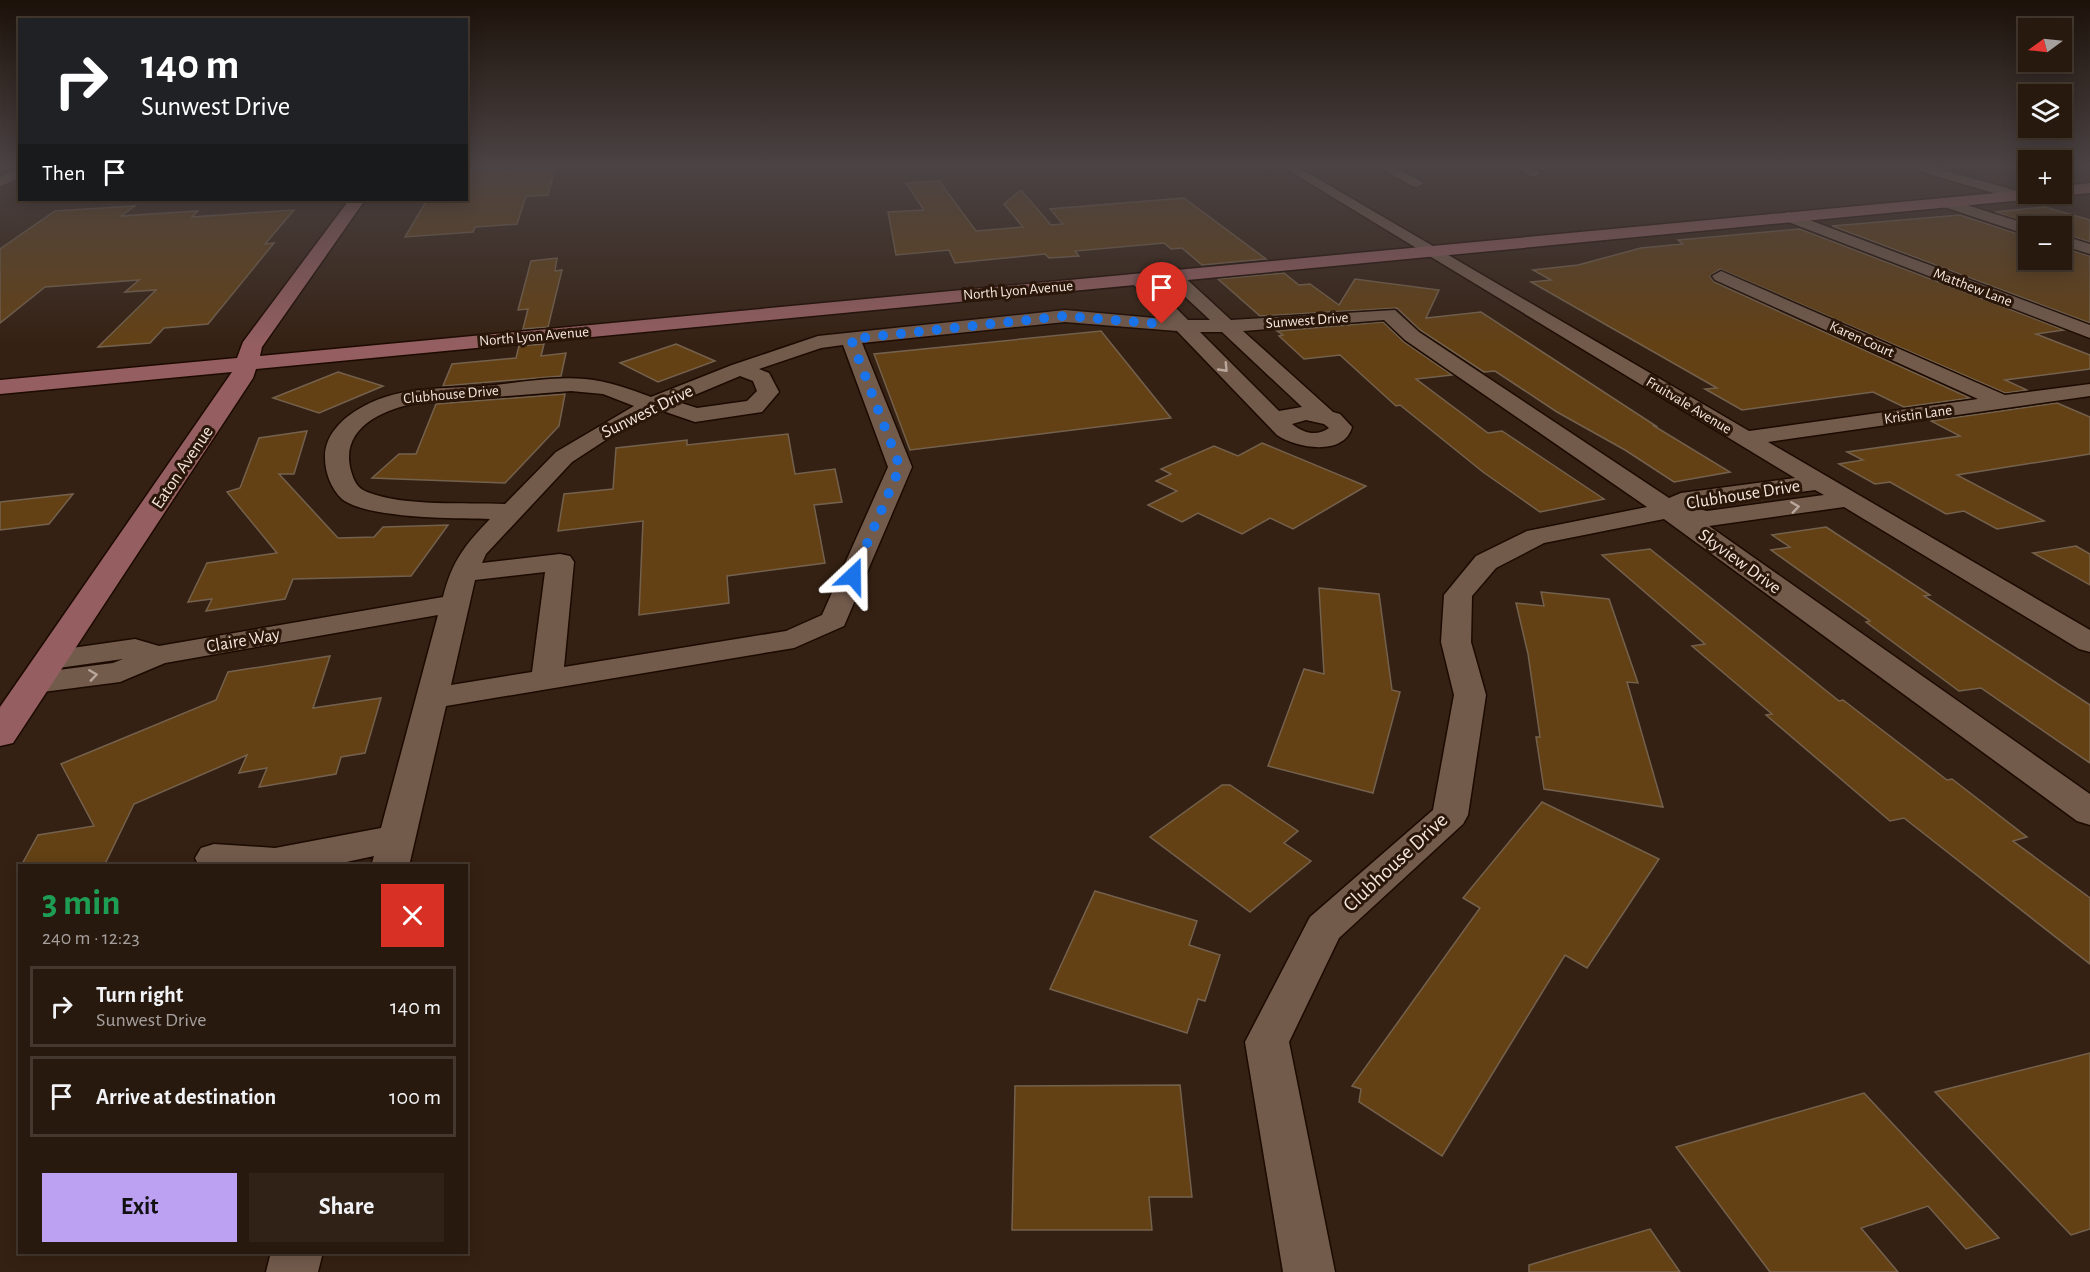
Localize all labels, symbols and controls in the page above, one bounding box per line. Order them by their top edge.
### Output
north arrow [2018,18,2072,72]
map controls [2018,18,2072,270]
icon: right [42,42,120,120]
text: 140 m [141,44,239,86]
button: layers [2018,84,2072,138]
text: Sunwest Drive [141,93,290,120]
button: + [2018,150,2072,204]
icon: arrive [98,156,131,189]
text: Then [42,162,86,184]
button: − [2018,216,2072,270]
pin [1136,262,1187,324]
street label: Matthew Lane [1931,266,2014,309]
icon: arrive [1145,271,1178,304]
street label: North Lyon Avenue [962,278,1074,303]
street label: Sunwest Drive [1265,310,1349,331]
street label: Karen Court [1827,319,1896,360]
street label: North Lyon Avenue [478,324,590,349]
one-way arrow [1217,361,1228,371]
street label: Fruitvale Avenue [1643,374,1734,437]
street label: Sunwest Drive [599,382,696,442]
street label: Clubhouse Drive [403,383,500,406]
street label: Kristin Lane [1883,402,1953,427]
street label: Eaton Avenue [149,423,217,512]
street label: Clubhouse Drive [1685,477,1801,513]
one-way arrow [1791,501,1800,513]
street label: Skyview Drive [1695,526,1784,598]
position arrow [821,544,885,608]
street label: Claire Way [205,626,282,656]
one-way arrow [89,670,98,682]
street label: Clubhouse Drive [1339,809,1452,916]
button: close [381,884,444,947]
text: 3 min [42,885,120,921]
text: 240 m · 12:23 [42,928,140,948]
text: Turn right [96,984,183,1006]
icon: right [45,990,78,1023]
text: 140 m [390,996,441,1018]
text: Sunwest Drive [96,1010,206,1030]
icon: arrive [45,1080,78,1113]
text: Arrive at destination [96,1086,276,1108]
text: 100 m [389,1086,441,1108]
button: Exit [42,1173,237,1242]
button: Share [249,1173,444,1242]

